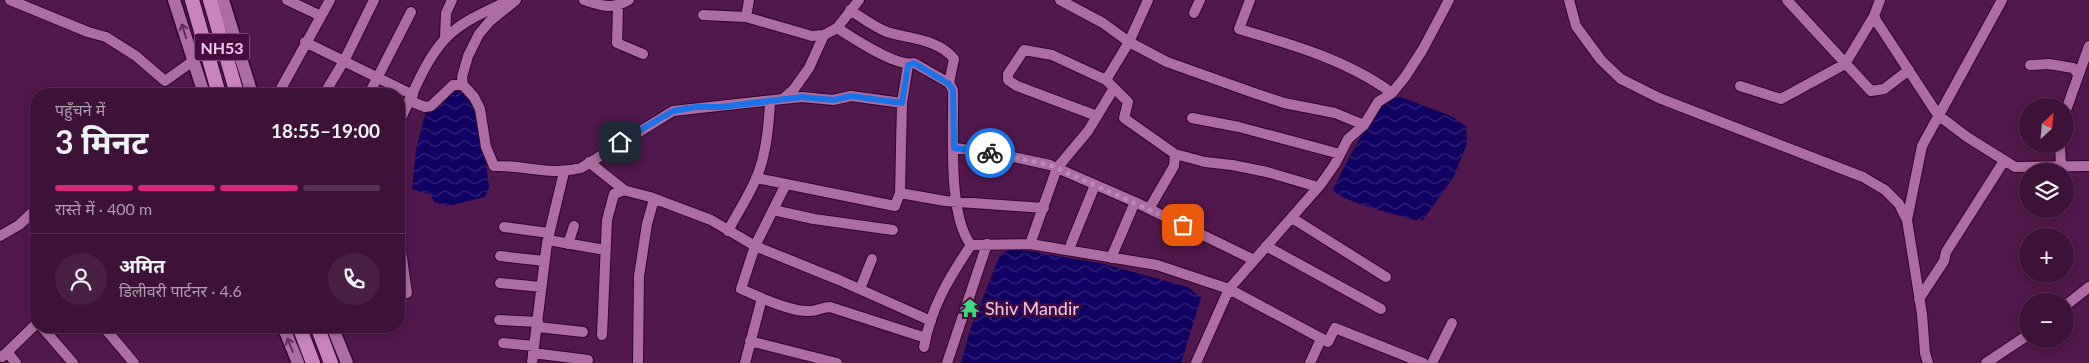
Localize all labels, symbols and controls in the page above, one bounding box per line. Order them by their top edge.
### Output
one-way arrow [178,23,188,39]
road number: NH53 [194,34,250,61]
north arrow [2019,98,2074,152]
map controls [2019,98,2074,348]
text: पहुँचने में [55,100,105,119]
text: 18:55–19:00 [271,119,380,142]
pin [599,121,641,163]
text: 3 मिनट [55,122,149,161]
icon: home [606,128,634,156]
courier [965,128,1015,178]
icon: bike [976,139,1004,167]
button: layers [2019,163,2074,218]
text: रास्ते में · 400 m [55,199,152,218]
pin [1162,204,1204,246]
icon: bag [1169,211,1197,239]
button: + [2019,228,2074,283]
button: person [55,253,107,305]
button: phone [328,253,380,305]
text: अमित [119,254,165,277]
text: डिलीवरी पार्टनर · 4.6 [119,281,242,300]
button: − [2019,293,2074,348]
temple icon: Shiv Mandir [959,297,981,319]
place label: Shiv Mandir [985,297,1079,319]
one-way arrow [285,338,295,353]

